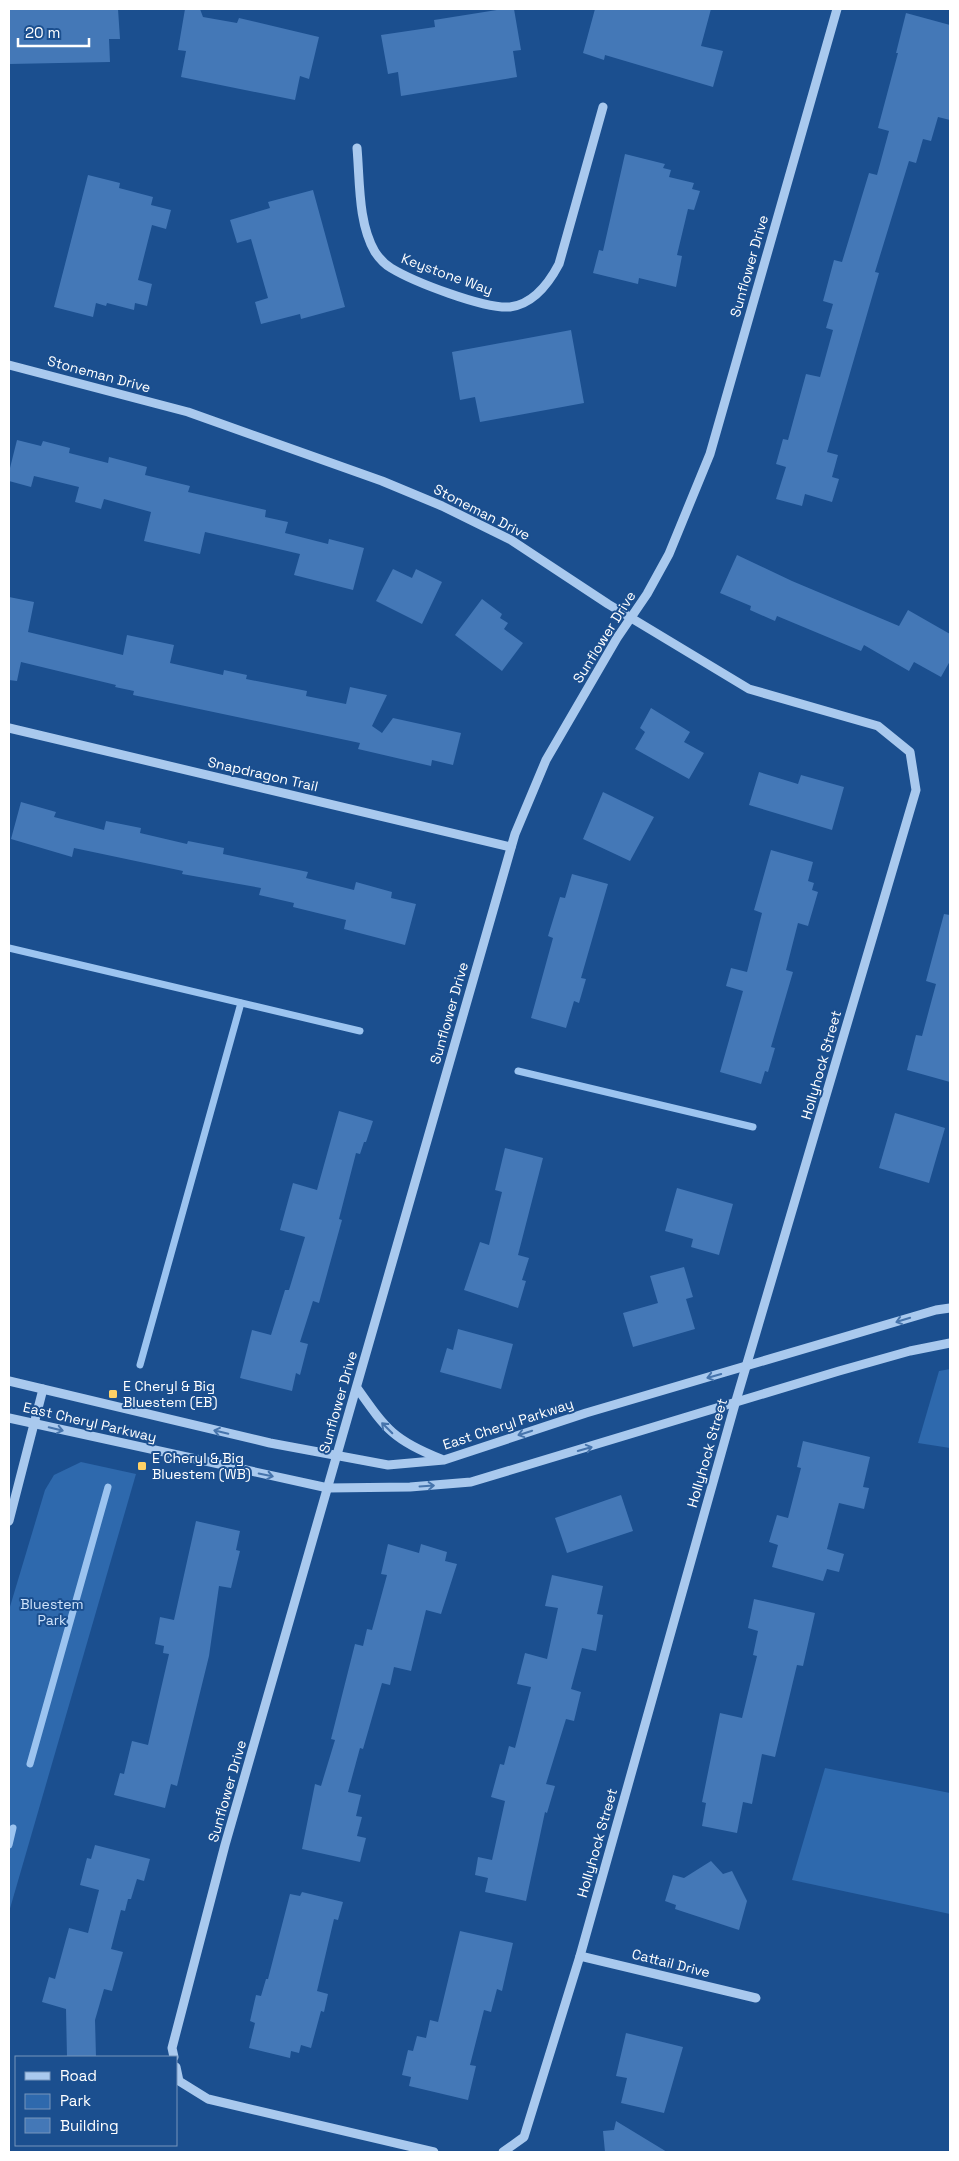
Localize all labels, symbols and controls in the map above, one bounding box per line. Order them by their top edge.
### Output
scale bar [18,15,89,47]
text: 20 m [25,23,60,42]
street label: Sunflower Drive [726,213,772,319]
street label: Keystone Way [399,249,495,299]
street label: Stoneman Drive [45,352,153,396]
street label: Stoneman Drive [431,480,533,544]
street label: Sunflower Drive [569,588,639,686]
street label: Snapdragon Trail [206,753,320,795]
street label: Sunflower Drive [426,960,472,1066]
street label: Hollyhock Street [797,1008,845,1122]
one-way arrow [896,1315,912,1325]
street label: Sunflower Drive [315,1349,361,1455]
one-way arrow [706,1371,722,1381]
place label: E Cheryl & Big Bluestem (EB) [123,1377,218,1411]
marker: E Cheryl & Big Bluestem (EB) [107,1388,119,1400]
street label: East Cheryl Parkway [440,1394,576,1454]
street label: Hollyhock Street [683,1396,731,1510]
street label: East Cheryl Parkway [21,1398,159,1446]
one-way arrow [381,1422,393,1434]
one-way arrow [48,1425,64,1434]
one-way arrow [213,1427,229,1436]
one-way arrow [517,1429,533,1438]
one-way arrow [576,1443,592,1453]
place label: E Cheryl & Big Bluestem (WB) [152,1449,251,1483]
marker: E Cheryl & Big Bluestem (WB) [136,1460,148,1472]
one-way arrow [258,1471,274,1480]
one-way arrow [419,1481,435,1490]
park label: Bluestem Park [20,1595,84,1629]
street label: Sunflower Drive [204,1738,250,1844]
street label: Hollyhock Street [573,1786,621,1900]
street label: Cattail Drive [630,1945,712,1981]
legend [15,2056,178,2146]
text: Road [60,2066,97,2085]
text: Park [60,2091,91,2110]
text: Building [60,2116,119,2135]

